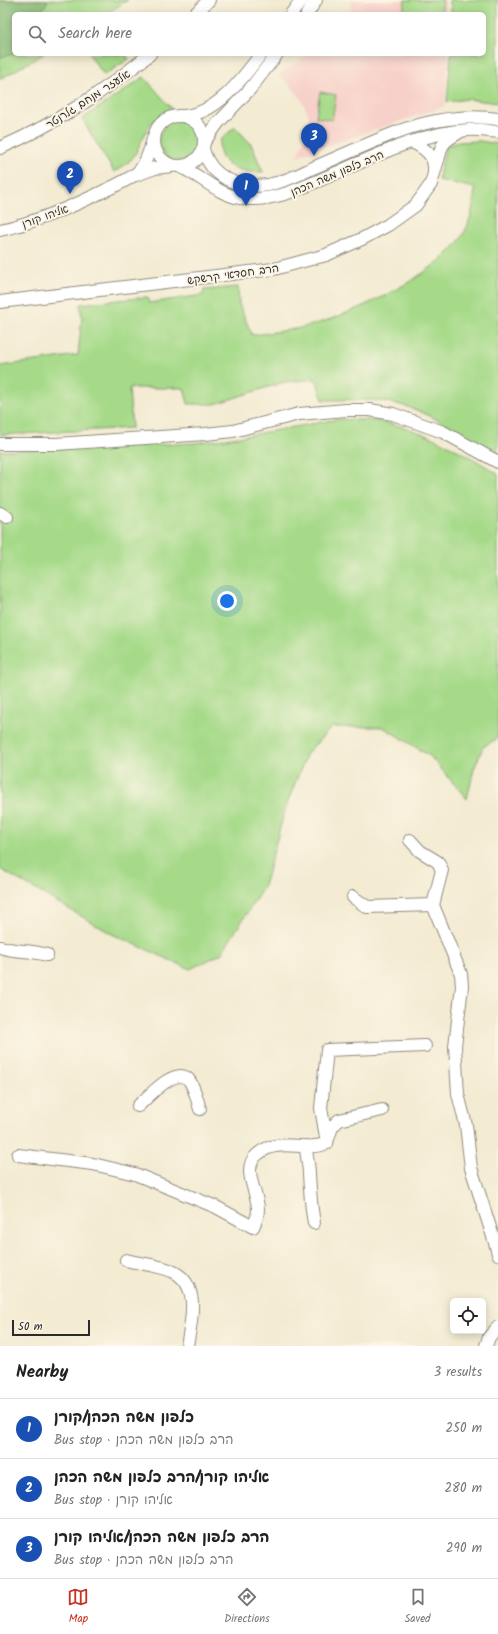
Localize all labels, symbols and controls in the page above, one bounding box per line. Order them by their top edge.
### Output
search box [12,12,486,56]
text: Search here [58,22,132,46]
icon: search [26,23,48,45]
street label: אלעזר מנחם גלרנטר [43,66,134,134]
pin: 3 [301,123,327,156]
street label: הרב כלפון משה הכהן [288,146,387,202]
pin: 2 [57,161,83,194]
pin: 1 [233,173,259,206]
street label: אליהו קורן [19,200,71,234]
street label: הרב חסדאי קרשקש [186,260,280,290]
your location [217,591,237,611]
map controls [450,1298,486,1334]
button: locate [450,1298,486,1334]
scale bar [12,1318,90,1337]
text: 50 m [18,1318,43,1336]
text: Nearby [16,1359,68,1386]
text: 3 results [434,1362,482,1383]
text: כלפון משה הכהן/קורן [54,1406,194,1430]
text: 1 [27,1418,31,1439]
text: 250 m [445,1418,482,1439]
text: Bus stop · הרב כלפון משה הכהן [54,1430,234,1451]
text: אליהו קורן/הרב כלפון משה הכהן [54,1466,270,1490]
text: 2 [25,1478,33,1499]
text: 280 m [445,1478,482,1499]
text: Bus stop · אליהו קורן [54,1490,173,1511]
text: הרב כלפון משה הכהן/אליהו קורן [54,1526,270,1550]
text: 3 [25,1538,33,1559]
text: 290 m [446,1538,482,1559]
text: Bus stop · הרב כלפון משה הכהן [54,1550,234,1571]
tab: Map [67,1586,89,1628]
tab: Directions [224,1586,270,1628]
tab: Saved [405,1586,431,1628]

